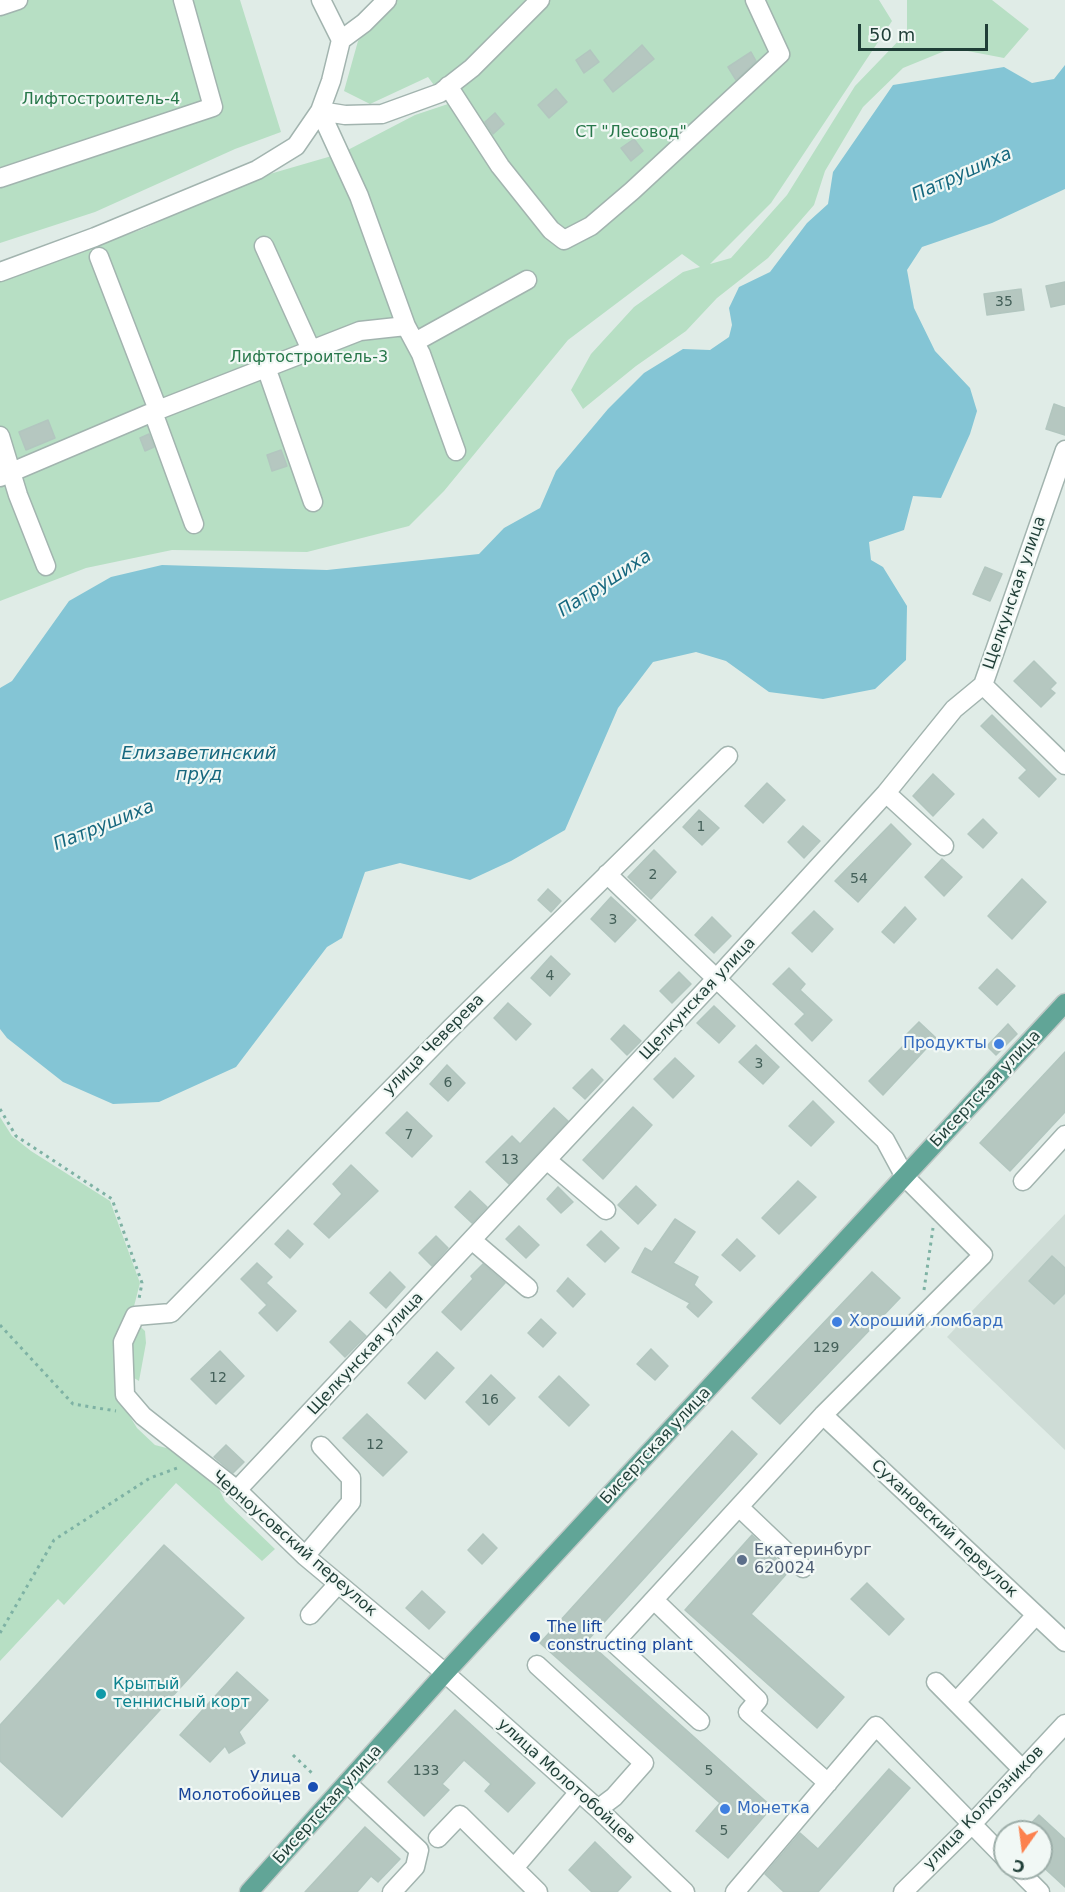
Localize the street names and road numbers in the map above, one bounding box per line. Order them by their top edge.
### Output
street label: Щелкунская улица [980,514,1050,672]
street label: Щелкунская улица [636,934,760,1064]
street label: улица Чеверева [379,990,489,1100]
street label: Бисертская улица [927,1026,1045,1152]
street label: Щелкунская улица [304,1289,428,1419]
street label: Бисертская улица [597,1383,715,1509]
street label: Сухановский переулок [867,1456,1021,1602]
street label: Черноусовский переулок [208,1467,380,1621]
street label: улица Молотобойцев [493,1715,639,1849]
street label: Бисертская улица [270,1742,386,1868]
street label: улица Колхозников [920,1742,1048,1874]

